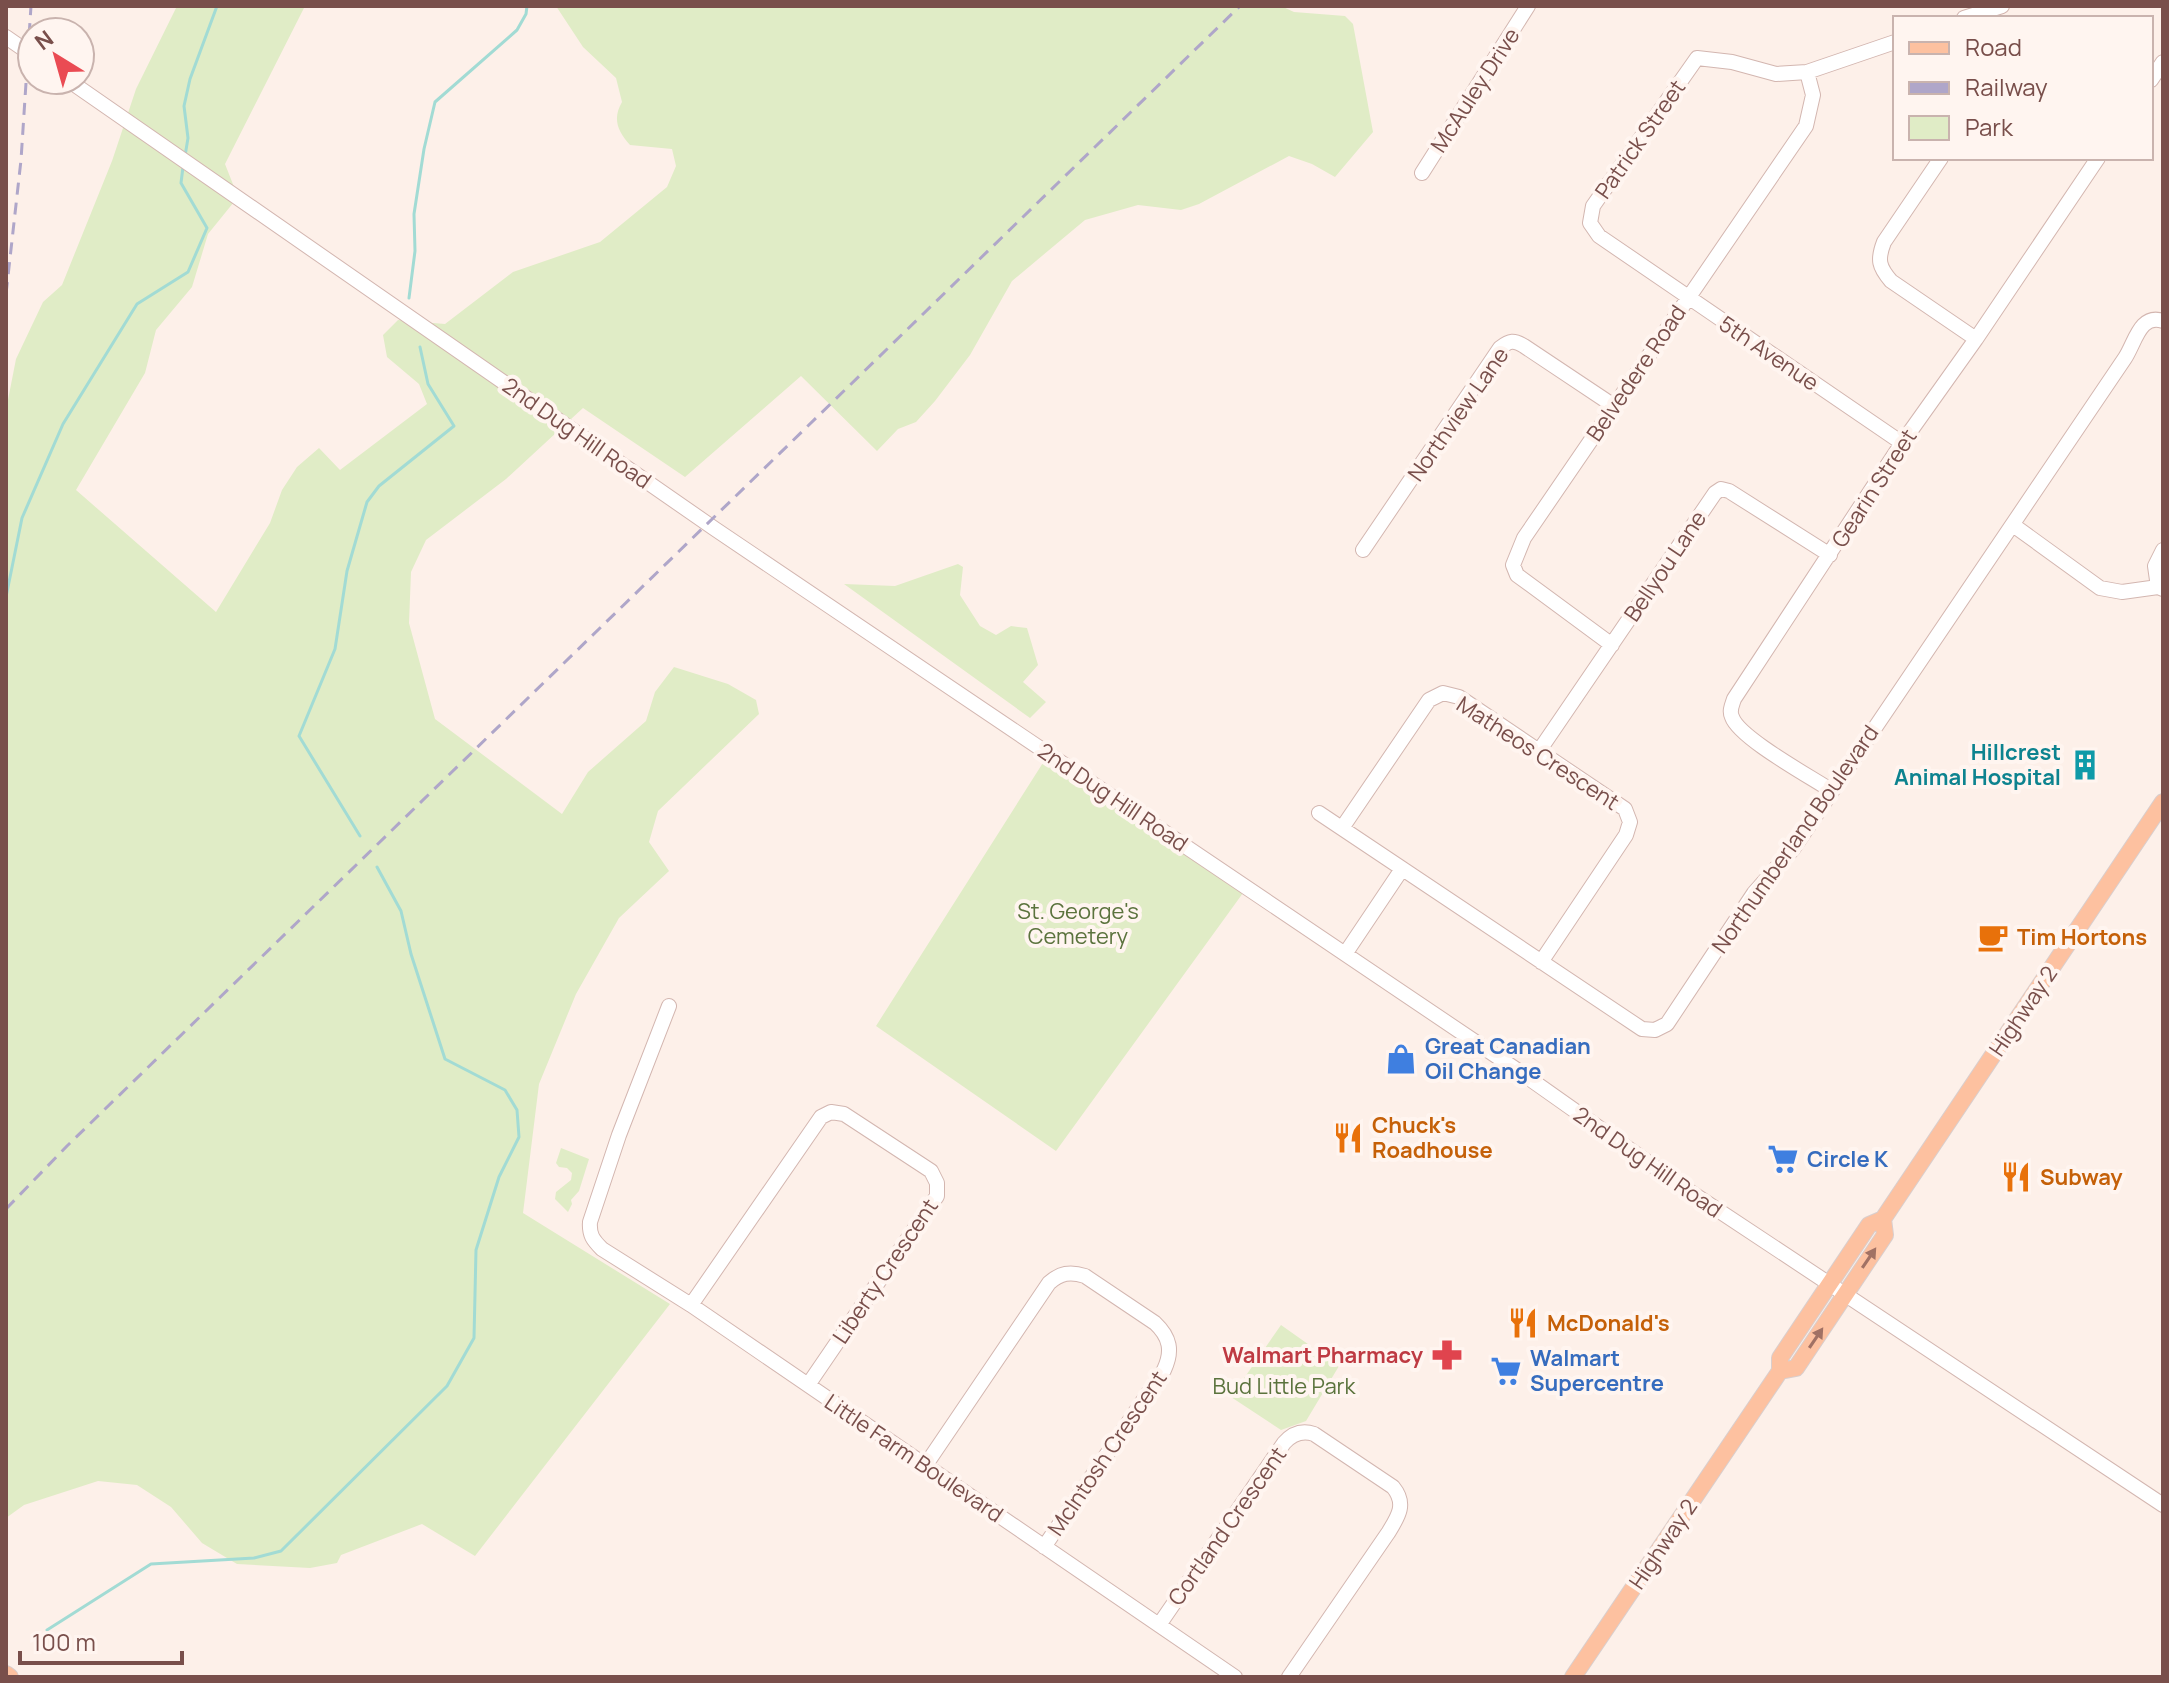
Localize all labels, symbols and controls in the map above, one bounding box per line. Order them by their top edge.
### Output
north arrow [16,16,96,96]
legend [1893,16,2153,160]
street label: McAuley Drive [1424,22,1527,158]
text: N [29,23,59,57]
text: Road [1965,30,2022,63]
text: Railway [1965,70,2048,103]
street label: Patrick Street [1588,73,1692,205]
text: Park [1965,110,2014,143]
street label: Belvedere Road [1579,299,1693,447]
street label: 5th Avenue [1713,309,1825,397]
street label: Northview Lane [1401,341,1515,487]
street label: 2nd Dug Hill Road [497,370,657,496]
street label: Gearin Street [1825,423,1924,553]
street label: Bellyou Lane [1617,505,1713,627]
street label: Matheos Crescent [1451,689,1625,817]
street label: Northumberland Boulevard [1705,719,1885,959]
street label: 2nd Dug Hill Road [1032,736,1194,858]
place label: Hillcrest Animal Hospital [1894,737,2061,792]
building icon: Hillcrest Animal Hospital [2068,748,2102,782]
park label: St. George's Cemetery [1017,896,1139,951]
cafe icon: Tim Hortons [1976,920,2010,954]
place label: Tim Hortons [2017,922,2147,952]
street label: Highway 2 [1982,960,2064,1062]
place label: Great Canadian Oil Change [1425,1031,1591,1086]
shop icon: Great Canadian Oil Change [1384,1042,1418,1076]
street label: 2nd Dug Hill Road [1568,1099,1728,1225]
place label: Chuck's Roadhouse [1372,1110,1493,1165]
restaurant icon: Chuck's Roadhouse [1331,1121,1365,1155]
supermarket icon: Circle K [1766,1142,1800,1176]
place label: Circle K [1807,1144,1889,1174]
restaurant icon: Subway [1999,1160,2033,1194]
place label: Subway [2040,1162,2123,1192]
street label: Liberty Crescent [825,1192,945,1349]
one-way arrow [1861,1248,1876,1269]
restaurant icon: McDonald's [1506,1306,1540,1340]
place label: McDonald's [1547,1308,1670,1338]
one-way arrow [1808,1328,1823,1349]
pharmacy icon: Walmart Pharmacy [1430,1338,1464,1372]
place label: Walmart Pharmacy [1222,1340,1424,1370]
place label: Walmart Supercentre [1530,1343,1664,1398]
supermarket icon: Walmart Supercentre [1489,1354,1523,1388]
street label: McIntosh Crescent [1041,1364,1174,1542]
park label: Bud Little Park [1213,1371,1357,1401]
street label: Little Farm Boulevard [819,1387,1009,1529]
street label: Cortland Crescent [1161,1440,1293,1611]
street label: Highway 2 [1622,1493,1704,1595]
scale bar [20,1615,182,1665]
text: 100 m [32,1625,96,1658]

